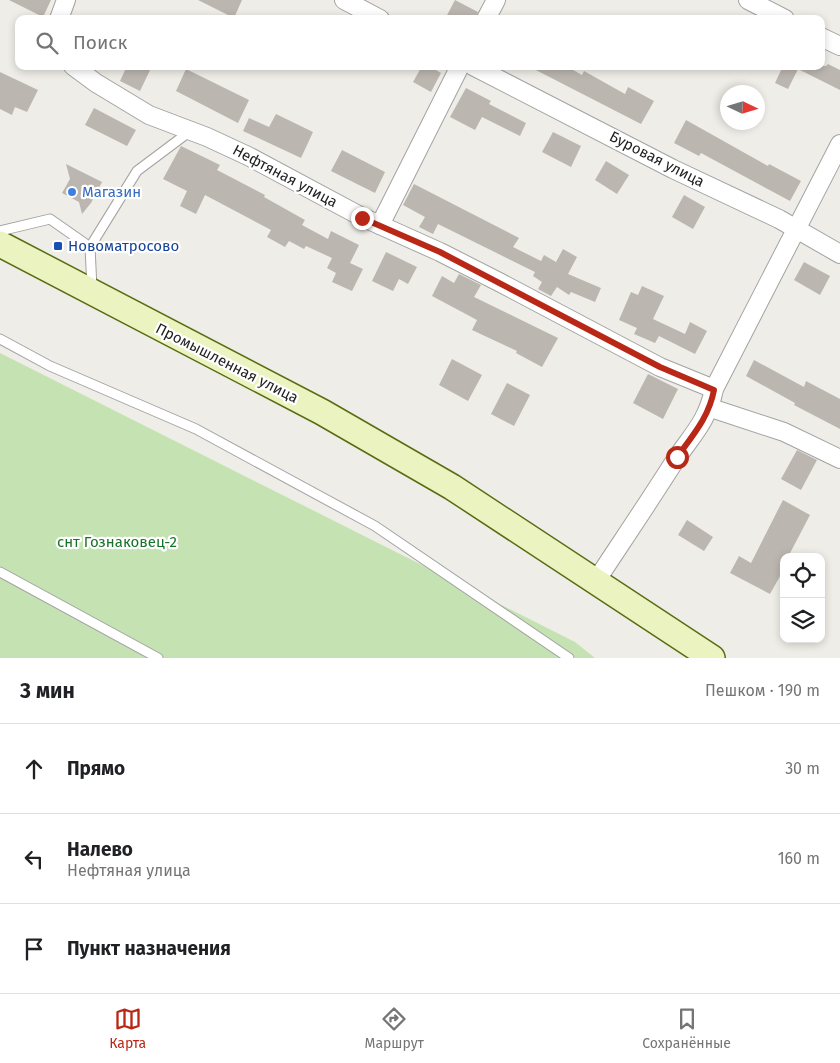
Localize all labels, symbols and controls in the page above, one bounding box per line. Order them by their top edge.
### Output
search box [15,15,825,70]
icon: search [33,29,61,57]
text: Поиск [73,31,127,54]
north arrow [720,85,765,130]
street label: Буровая улица [606,127,708,191]
street label: Нефтяная улица [230,141,340,211]
place label: Магазин [82,183,141,201]
marker: Магазин [66,186,78,198]
route end [351,207,374,230]
place label: Новоматросово [68,237,179,255]
marker: Новоматросово [52,240,64,252]
street label: Промышленная улица [153,319,301,407]
route start [666,446,689,469]
park label: снт Гознаковец-2 [57,533,177,551]
map controls [780,553,825,643]
button: locate [780,553,825,598]
button: layers [780,598,825,643]
text: 3 мин [20,678,75,704]
text: Пешком · 190 m [705,681,820,700]
icon: ahead [20,755,48,783]
text: Прямо [67,757,125,780]
text: 30 m [785,759,820,778]
text: Налево [67,838,133,861]
icon: left [20,845,48,873]
text: 160 m [778,849,820,868]
text: Нефтяная улица [67,861,191,880]
icon: arrive [20,935,48,963]
text: Пункт назначения [67,937,231,960]
tab: Карта [109,1005,146,1052]
tab: Маршрут [365,1005,424,1052]
tab: Сохранённые [642,1005,731,1052]

